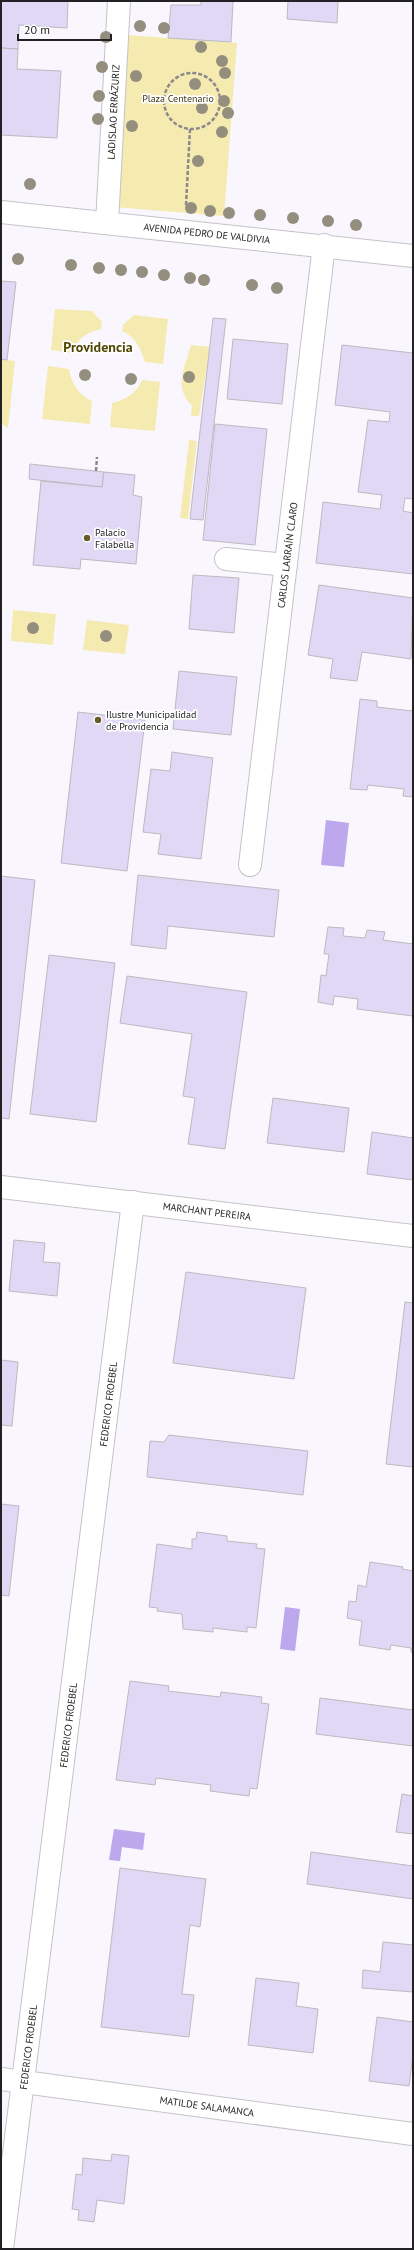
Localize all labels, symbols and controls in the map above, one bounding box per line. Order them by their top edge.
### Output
scale bar [18,16,111,42]
text: 20 m [24,22,50,37]
street label: LADISLAO ERRÁZURIZ [105,64,123,160]
park label: Plaza Centenario [142,92,214,105]
street label: AVENIDA PEDRO DE VALDIVIA [143,220,271,247]
district label: Providencia [63,338,133,356]
street label: CARLOS LARRAÍN CLARO [275,501,300,609]
place label: Palacio Falabella [95,526,134,551]
marker: Palacio Falabella [82,533,92,543]
place label: Ilustre Municipalidad de Providencia [106,708,196,733]
marker: Ilustre Municipalidad de Providencia [93,715,103,725]
street label: MARCHANT PEREIRA [162,1200,252,1223]
street label: FEDERICO FROEBEL [97,1361,120,1447]
street label: FEDERICO FROEBEL [57,1682,80,1768]
street label: FEDERICO FROEBEL [17,2004,40,2090]
street label: MATILDE SALAMANCA [159,2093,255,2120]

